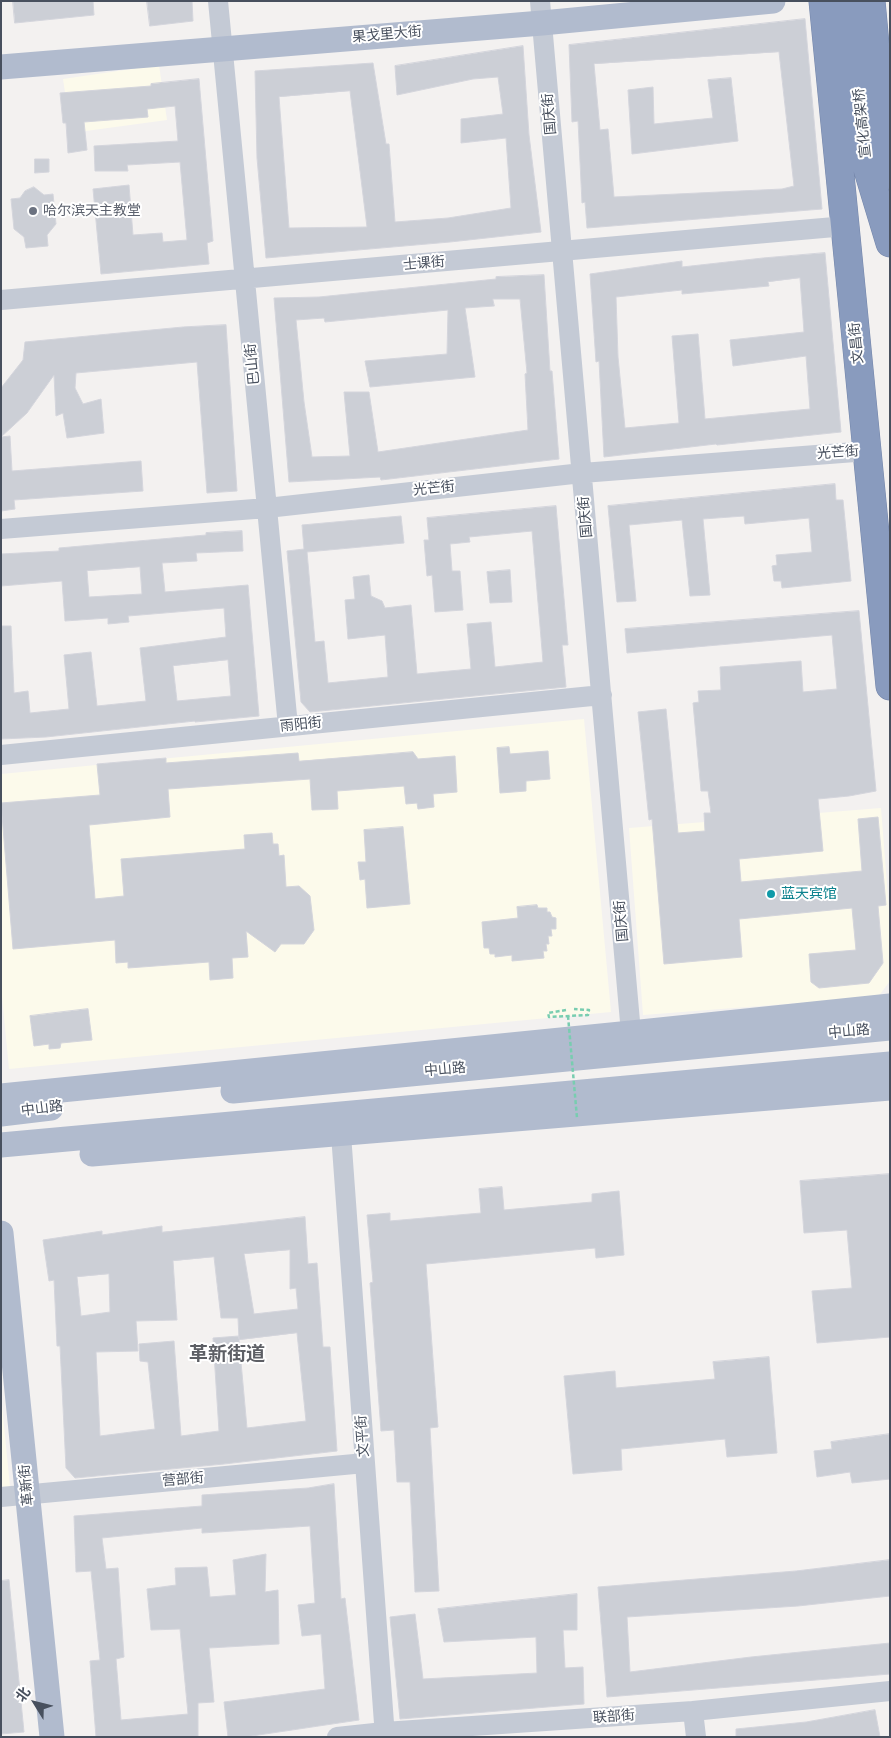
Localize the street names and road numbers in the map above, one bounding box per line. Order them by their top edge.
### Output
street label: 果戈里大街 [351,24,423,46]
street label: 宣化高架桥 [851,87,875,159]
street label: 国庆街 [540,92,560,136]
street label: 士课街 [402,254,446,274]
street label: 文昌街 [846,321,868,365]
street label: 巴山街 [242,342,264,386]
street label: 光芒街 [816,443,860,463]
street label: 光芒街 [412,478,456,500]
street label: 国庆街 [576,495,596,539]
street label: 雨阳街 [279,714,323,736]
street label: 国庆街 [612,899,632,943]
street label: 中山路 [827,1022,871,1042]
street label: 中山路 [423,1060,467,1080]
street label: 中山路 [20,1098,64,1120]
street label: 文平街 [353,1414,373,1458]
street label: 革新街 [16,1463,38,1507]
street label: 营部街 [161,1470,205,1490]
street label: 联部街 [592,1707,636,1727]

